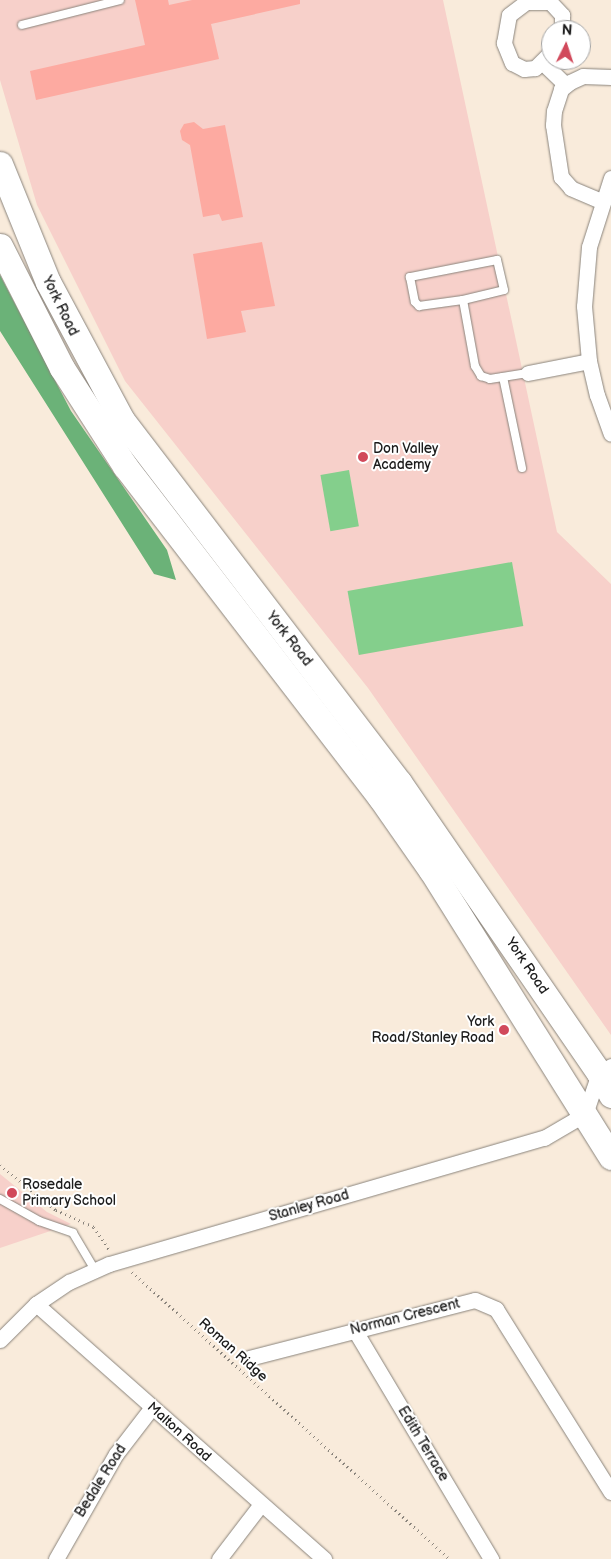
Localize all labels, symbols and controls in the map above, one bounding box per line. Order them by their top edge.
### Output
north arrow [541,20,591,70]
text: N [561,22,573,39]
street label: York Road [38,273,82,339]
place label: Don Valley Academy [373,441,439,474]
marker: Don Valley Academy [357,451,369,463]
street label: York Road [263,608,315,670]
street label: York Road [502,935,552,997]
place label: York Road/Stanley Road [371,1014,494,1046]
marker: York Road/Stanley Road [498,1024,510,1036]
place label: Rosedale Primary School [22,1177,117,1210]
street label: Stanley Road [267,1186,351,1226]
marker: Rosedale Primary School [6,1187,18,1199]
street label: Norman Crescent [348,1295,462,1339]
street label: Roman Ridge [195,1315,271,1385]
street label: Malton Road [143,1399,215,1465]
street label: Edith Terrace [394,1403,452,1485]
street label: Bedale Road [72,1441,130,1521]

